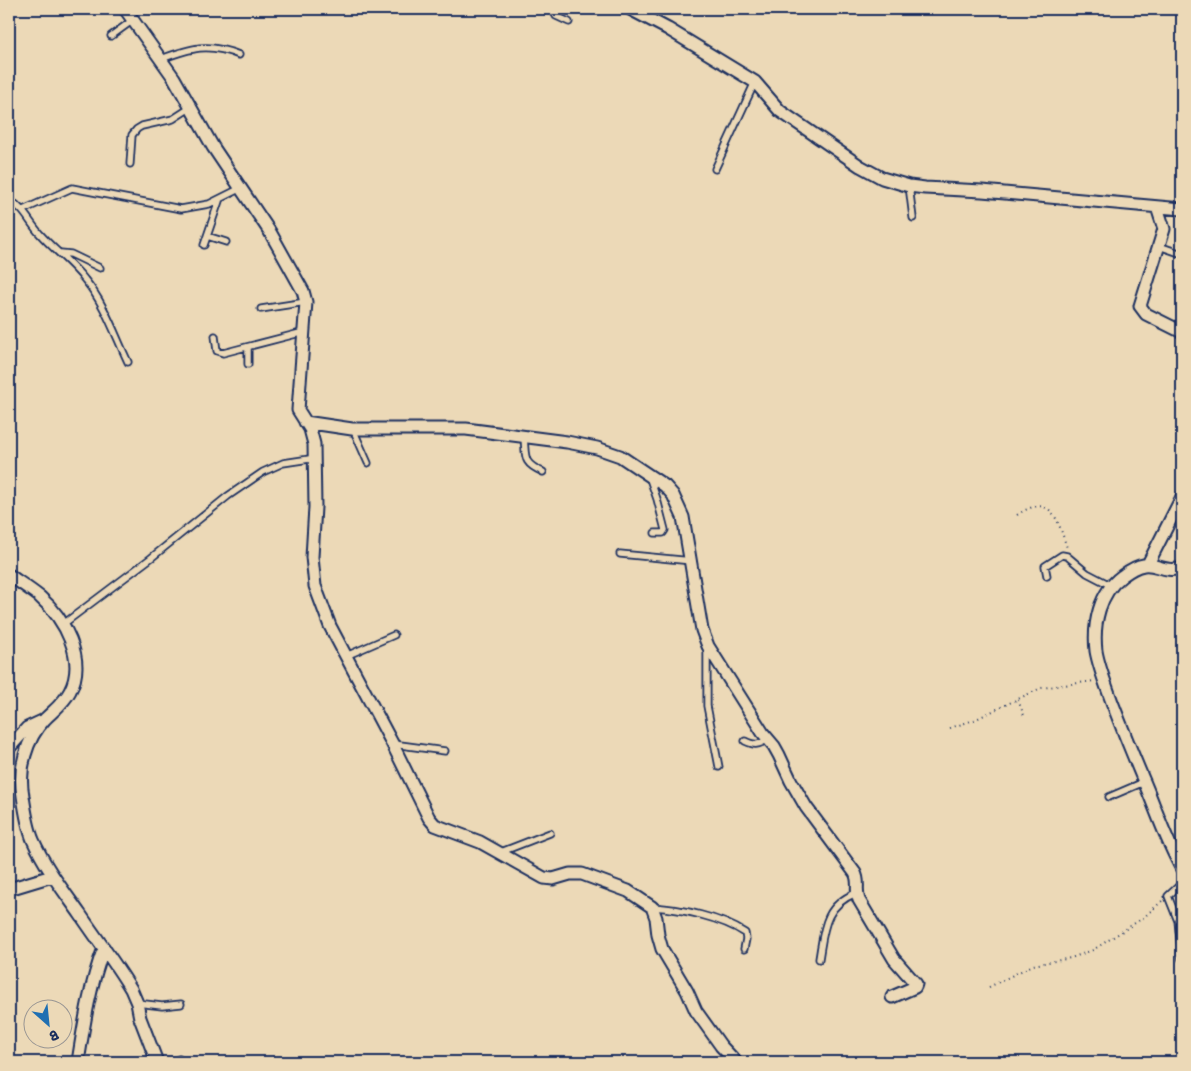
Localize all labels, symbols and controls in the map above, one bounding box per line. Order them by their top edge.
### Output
north arrow [22,998,72,1048]
text: B [46,1026,62,1046]

